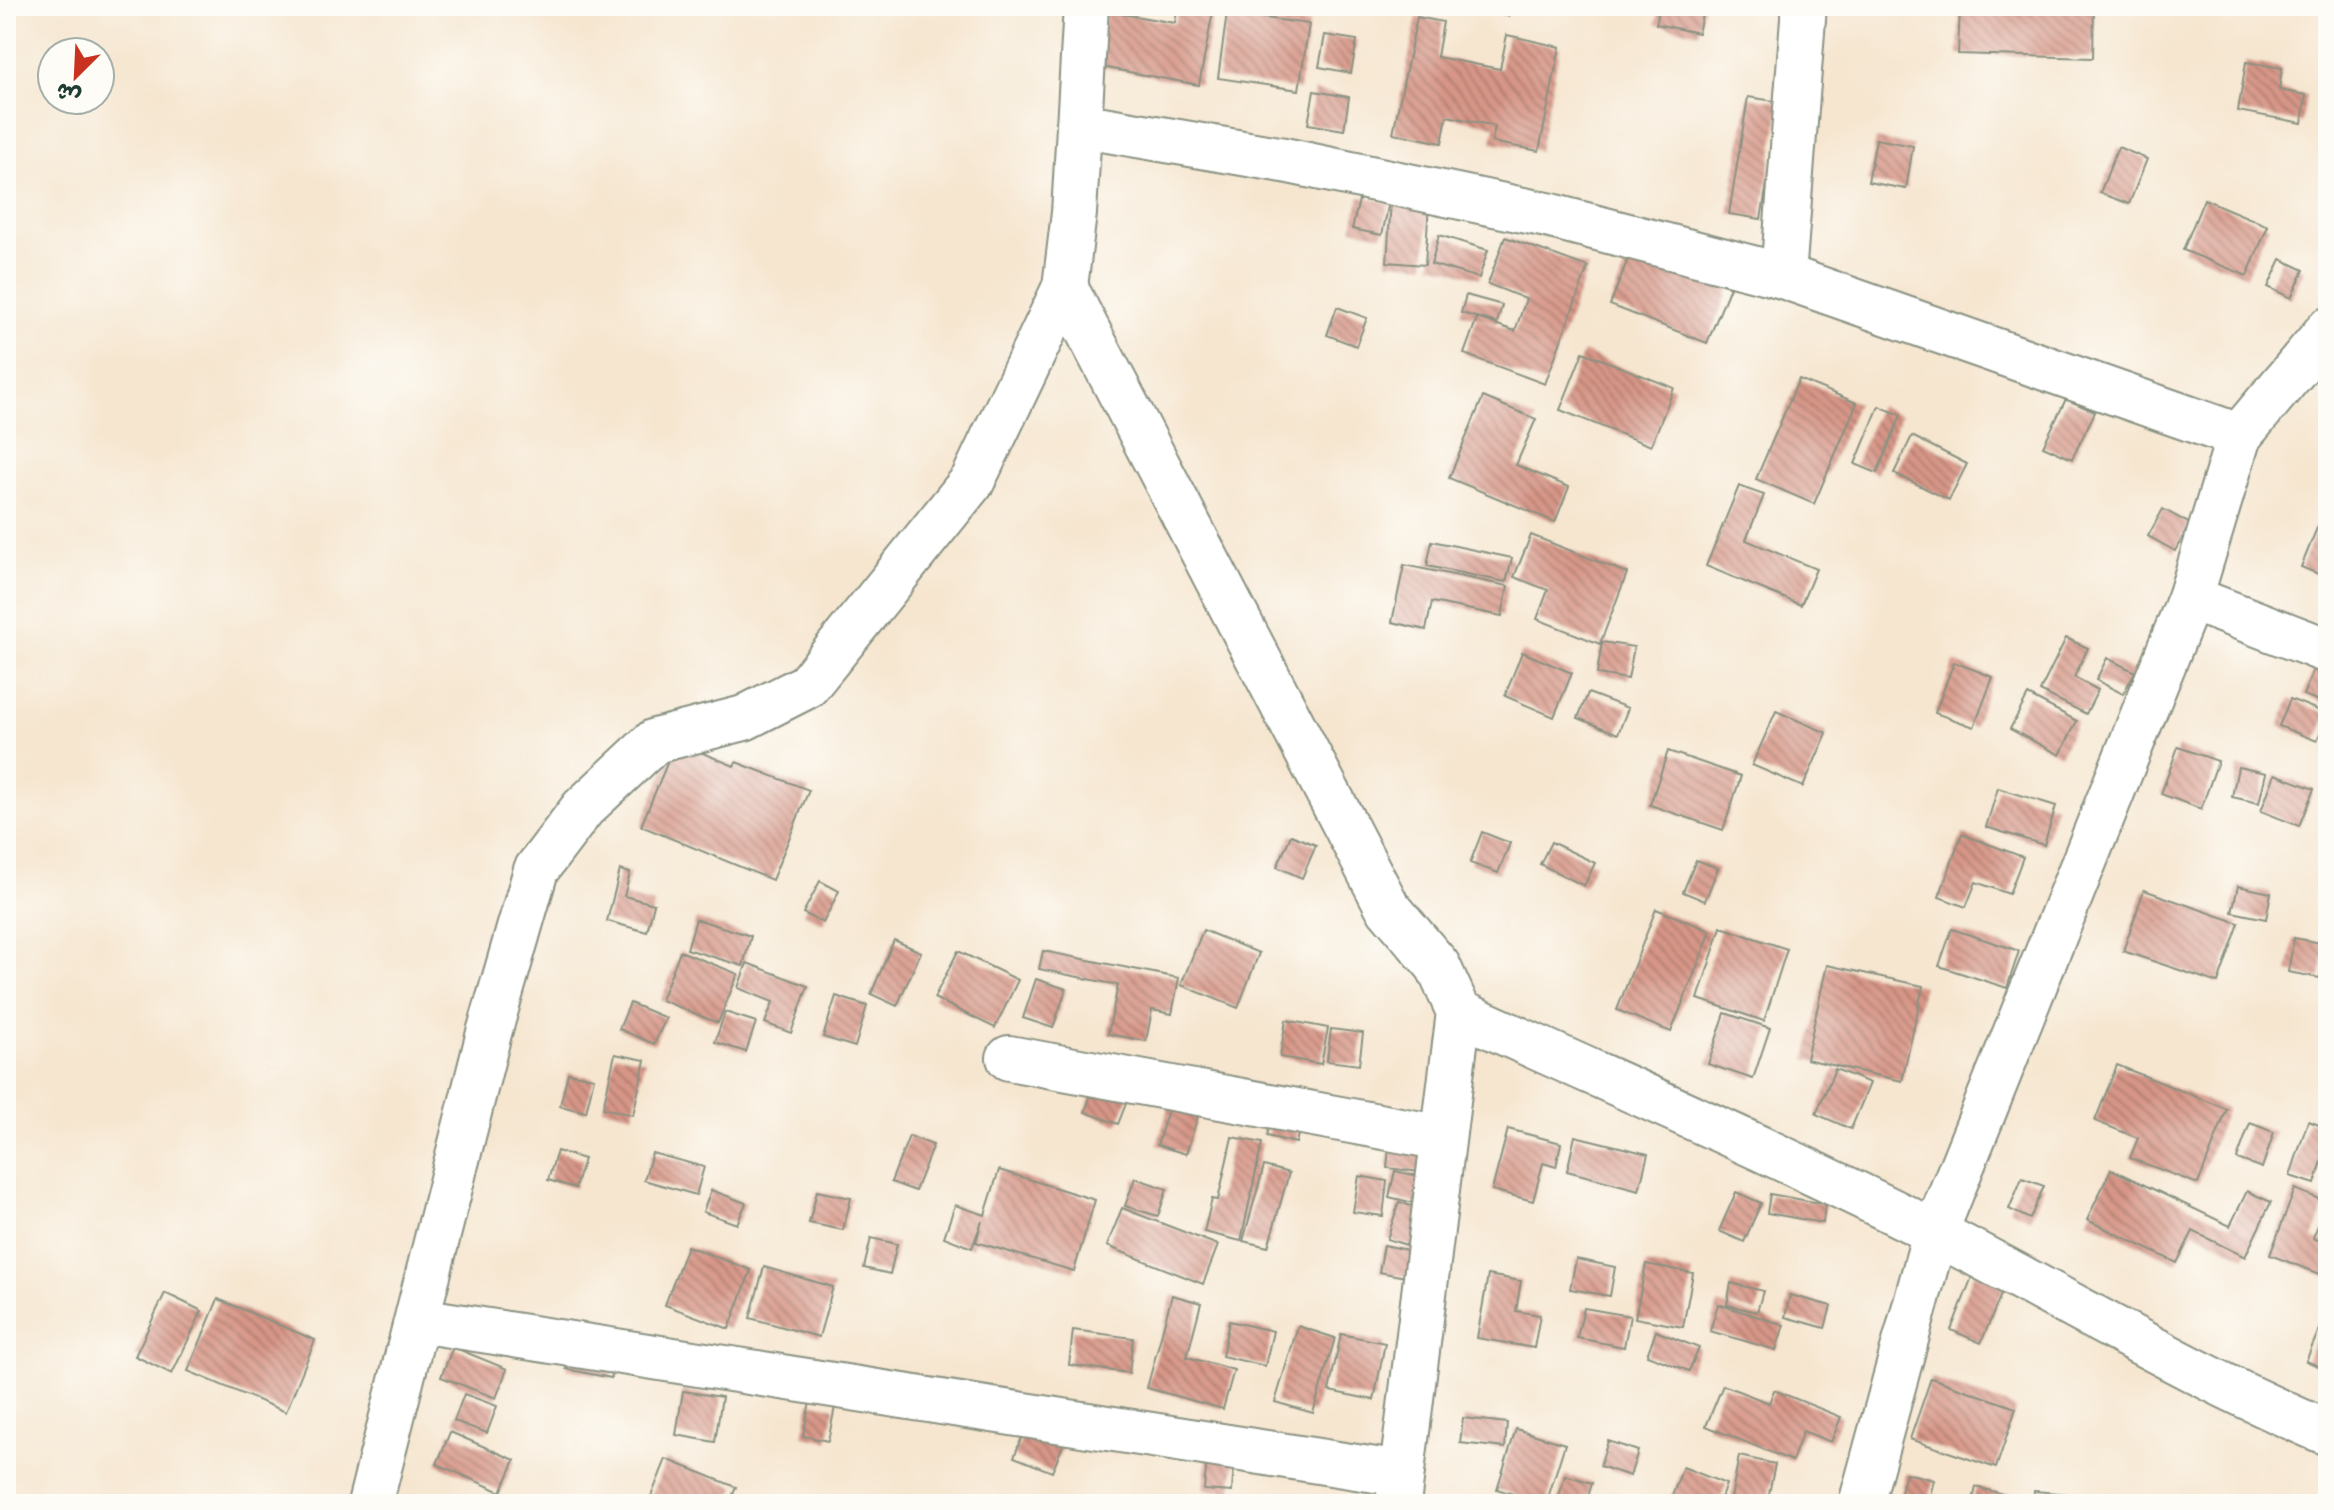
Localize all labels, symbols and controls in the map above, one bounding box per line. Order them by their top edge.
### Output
north arrow [36,36,116,116]
text: ش [51,77,85,113]

